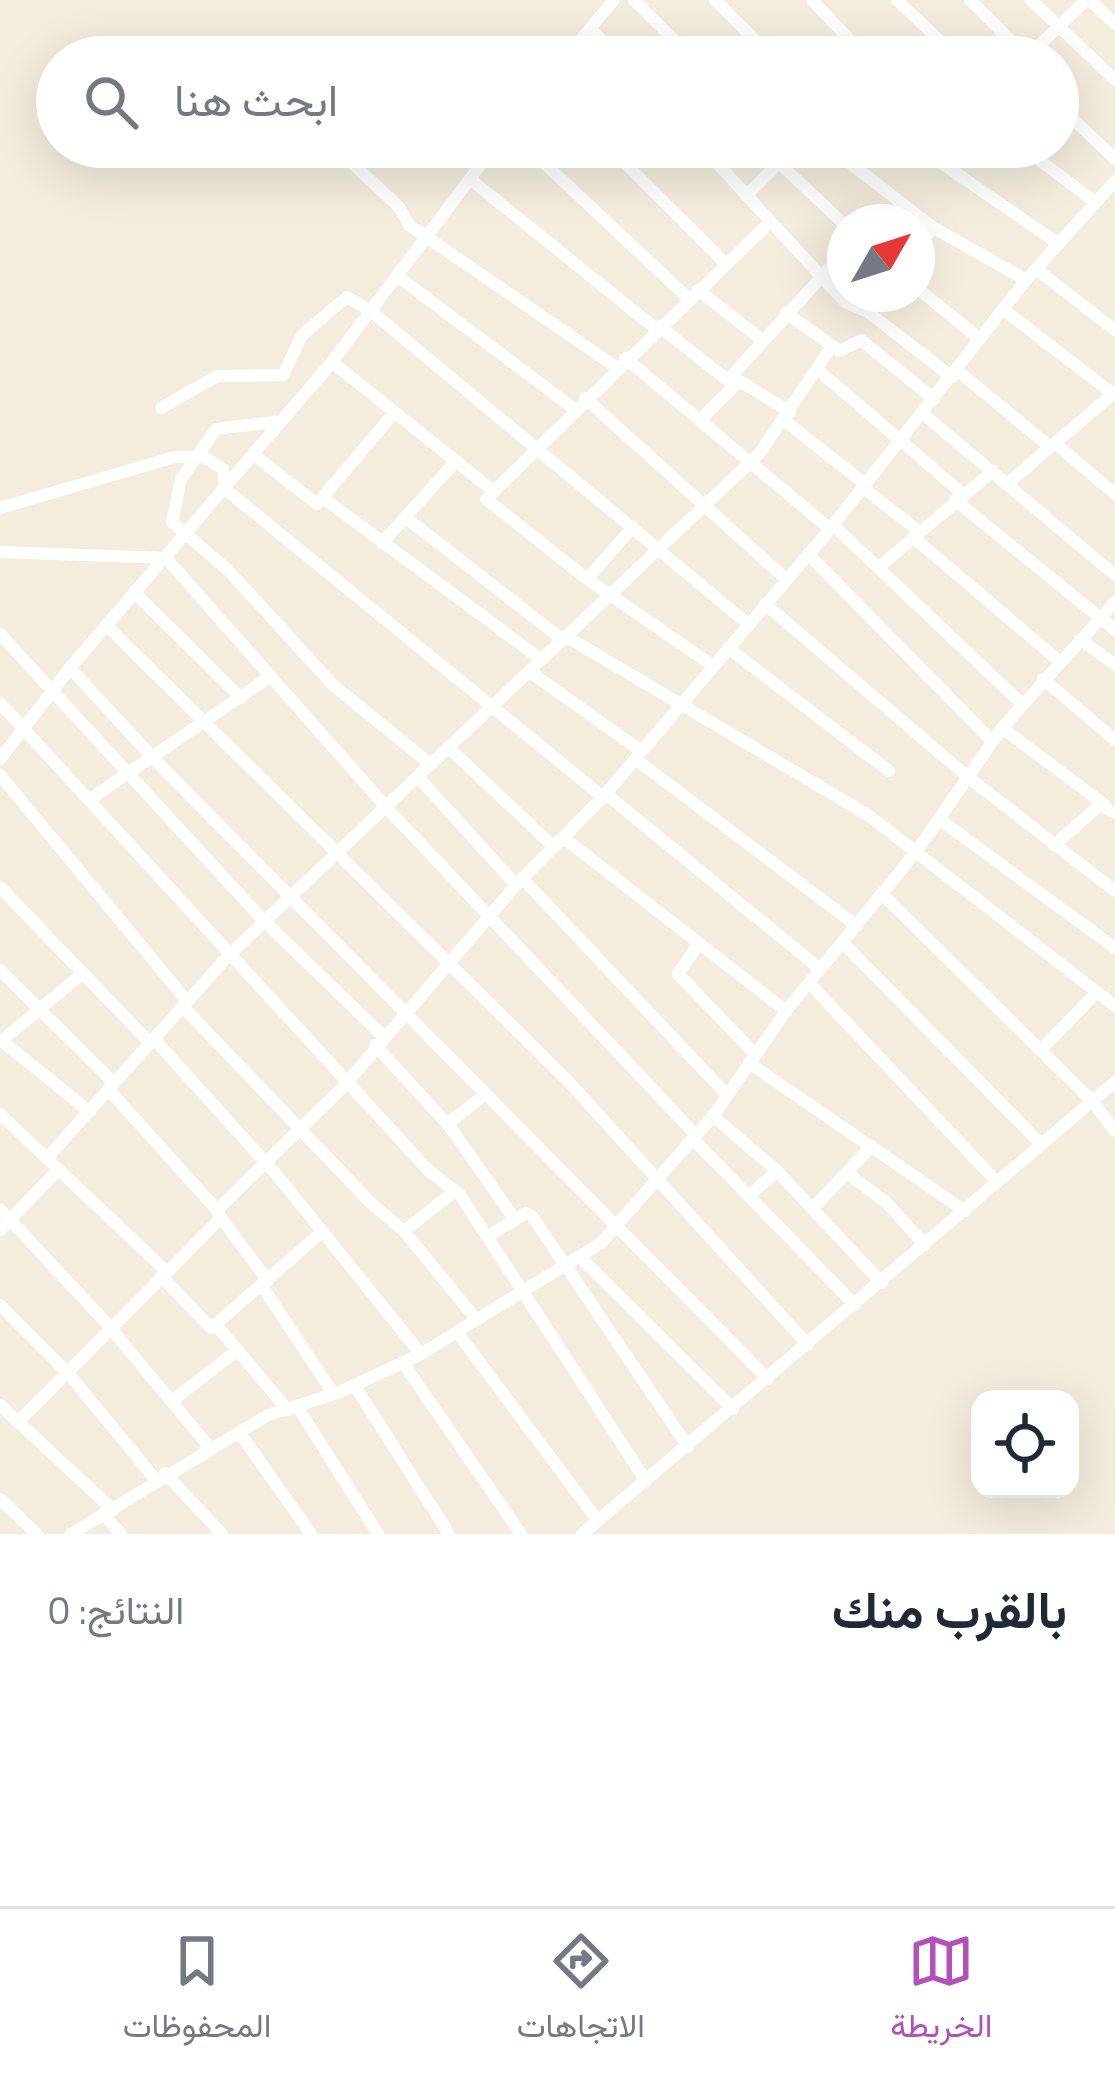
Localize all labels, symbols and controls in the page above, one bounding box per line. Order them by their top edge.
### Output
search box [36,36,1079,168]
text: ابحث هنا [174,65,338,133]
icon: search [78,69,144,135]
north arrow [827,204,935,312]
map controls [971,1390,1079,1498]
button: locate [971,1390,1079,1498]
text: بالقرب منك [832,1570,1067,1648]
text: النتائج: 0 [48,1580,184,1639]
tab: المحفوظات [123,1928,271,2055]
tab: الاتجاهات [517,1928,645,2055]
tab: الخريطة [890,1928,992,2055]

